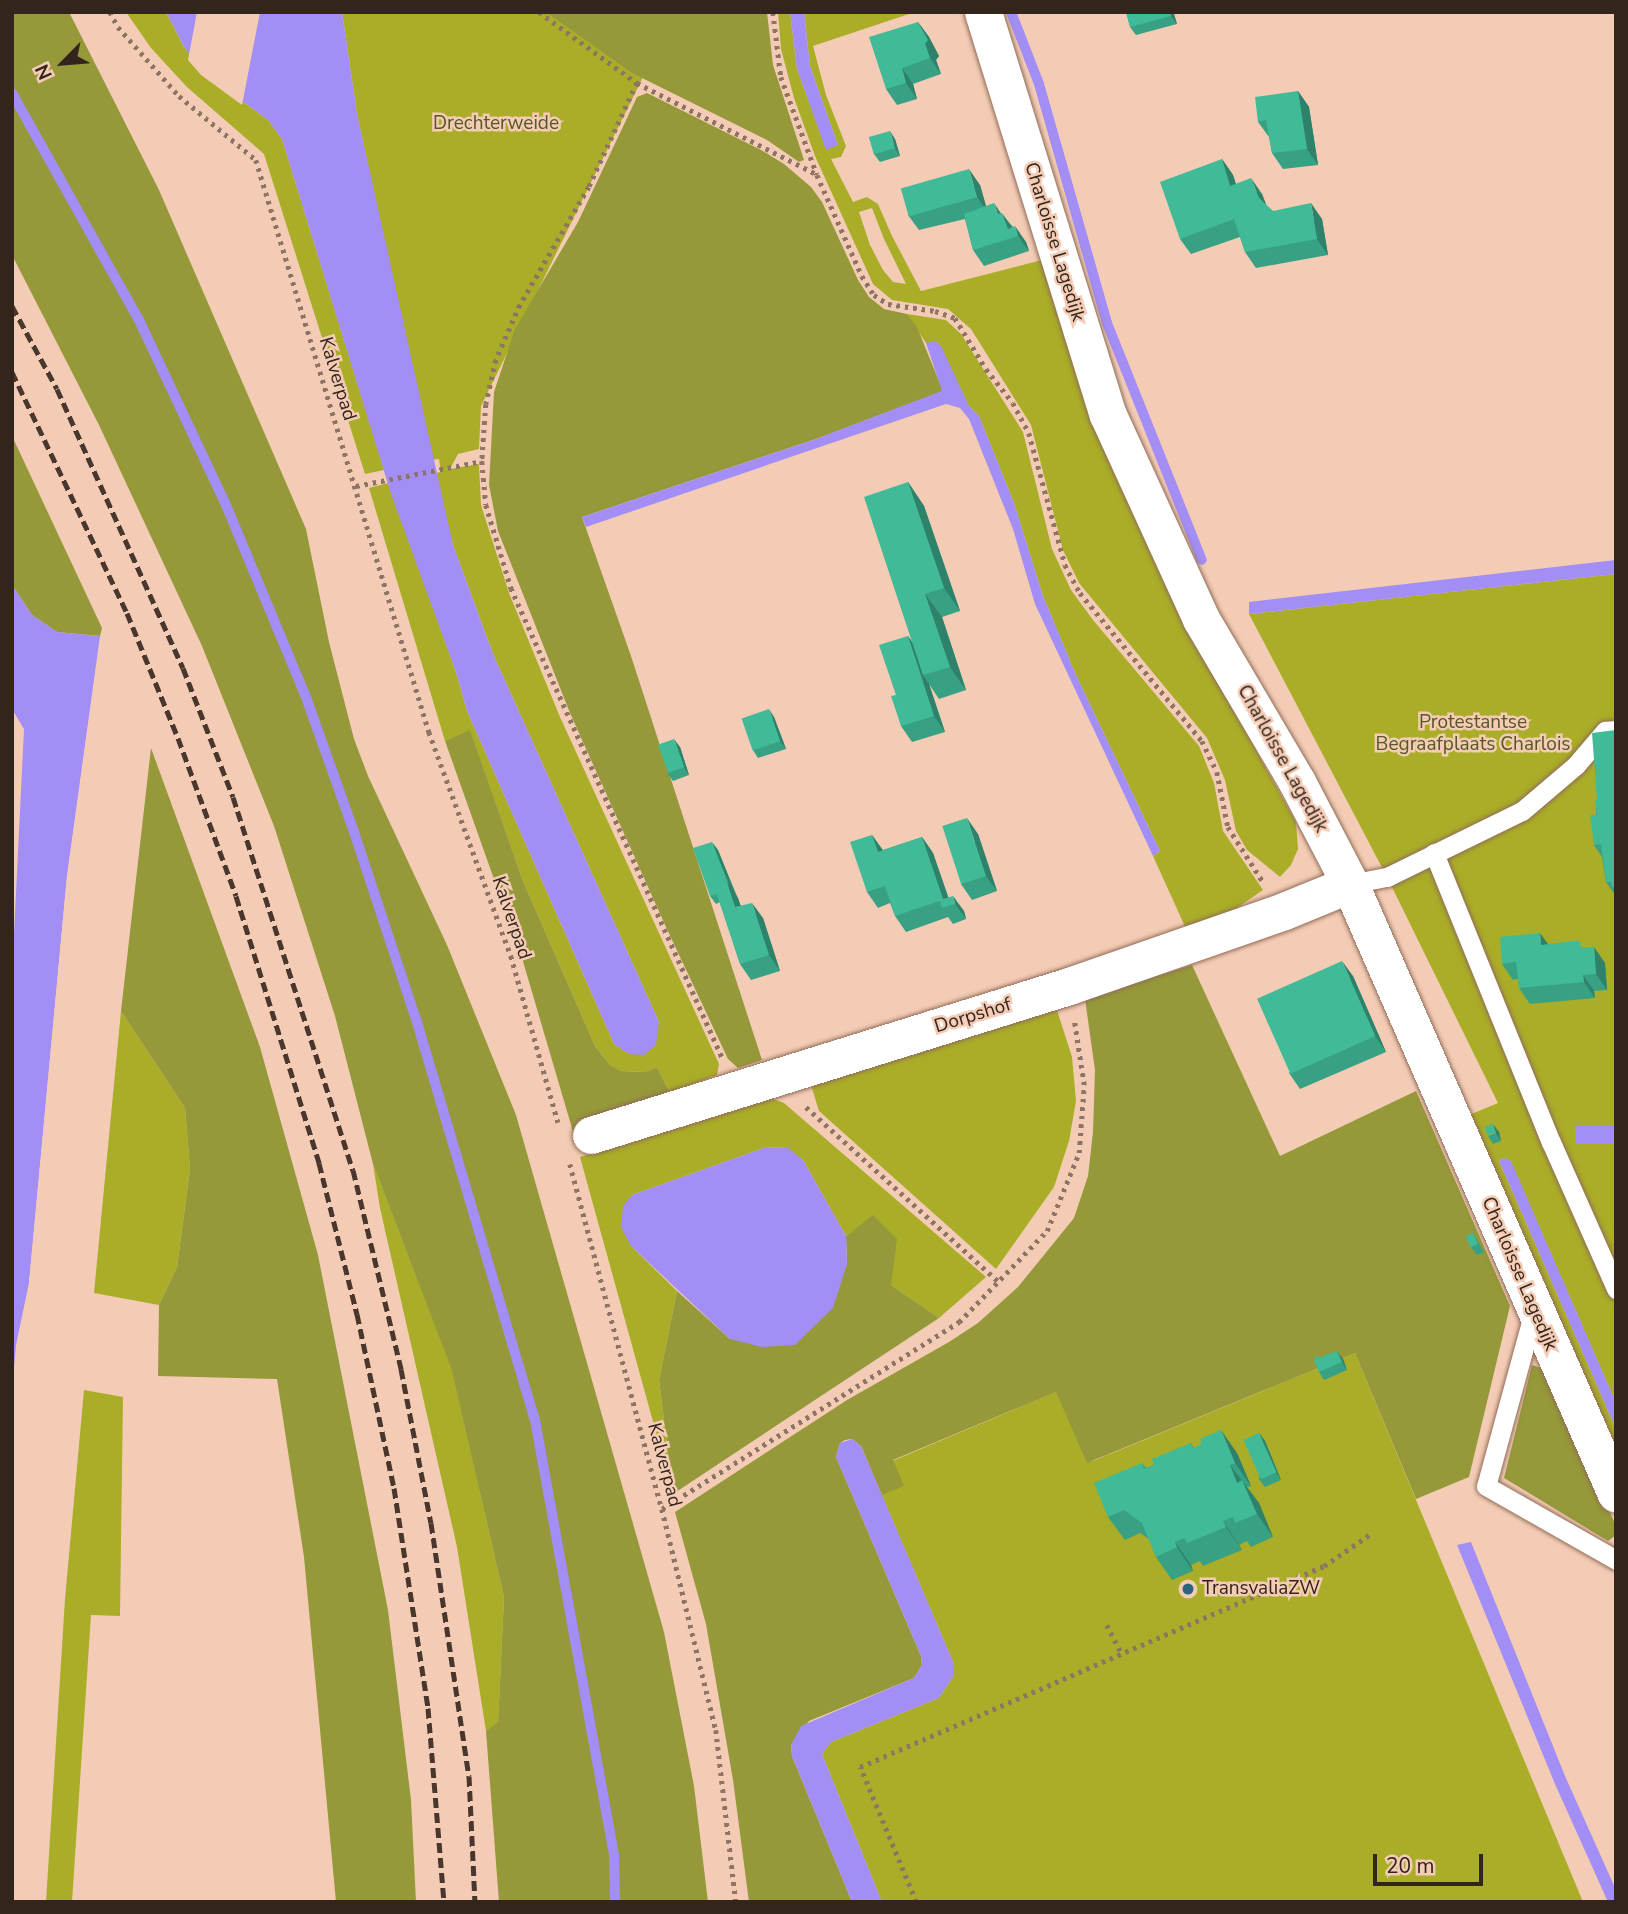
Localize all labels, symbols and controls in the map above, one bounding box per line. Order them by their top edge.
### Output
north arrow [28,28,98,98]
text: N [29,60,59,84]
park label: Drechterweide [433,113,559,135]
street label: Charloisse Lagedijk [1019,160,1089,324]
street label: Kalverpad [314,334,360,424]
street label: Charloisse Lagedijk [1232,681,1332,837]
park label: Protestantse Begraafplaats Charlois [1376,712,1570,756]
street label: Kalverpad [486,874,536,962]
street label: Dorpshof [932,994,1014,1038]
street label: Charloisse Lagedijk [1476,1193,1562,1355]
street label: Kalverpad [642,1420,686,1510]
place label: TransvaliaZW [1202,1578,1320,1600]
marker: TransvaliaZW [1180,1581,1196,1597]
scale bar [1376,1840,1486,1884]
text: 20 m [1386,1852,1435,1880]

